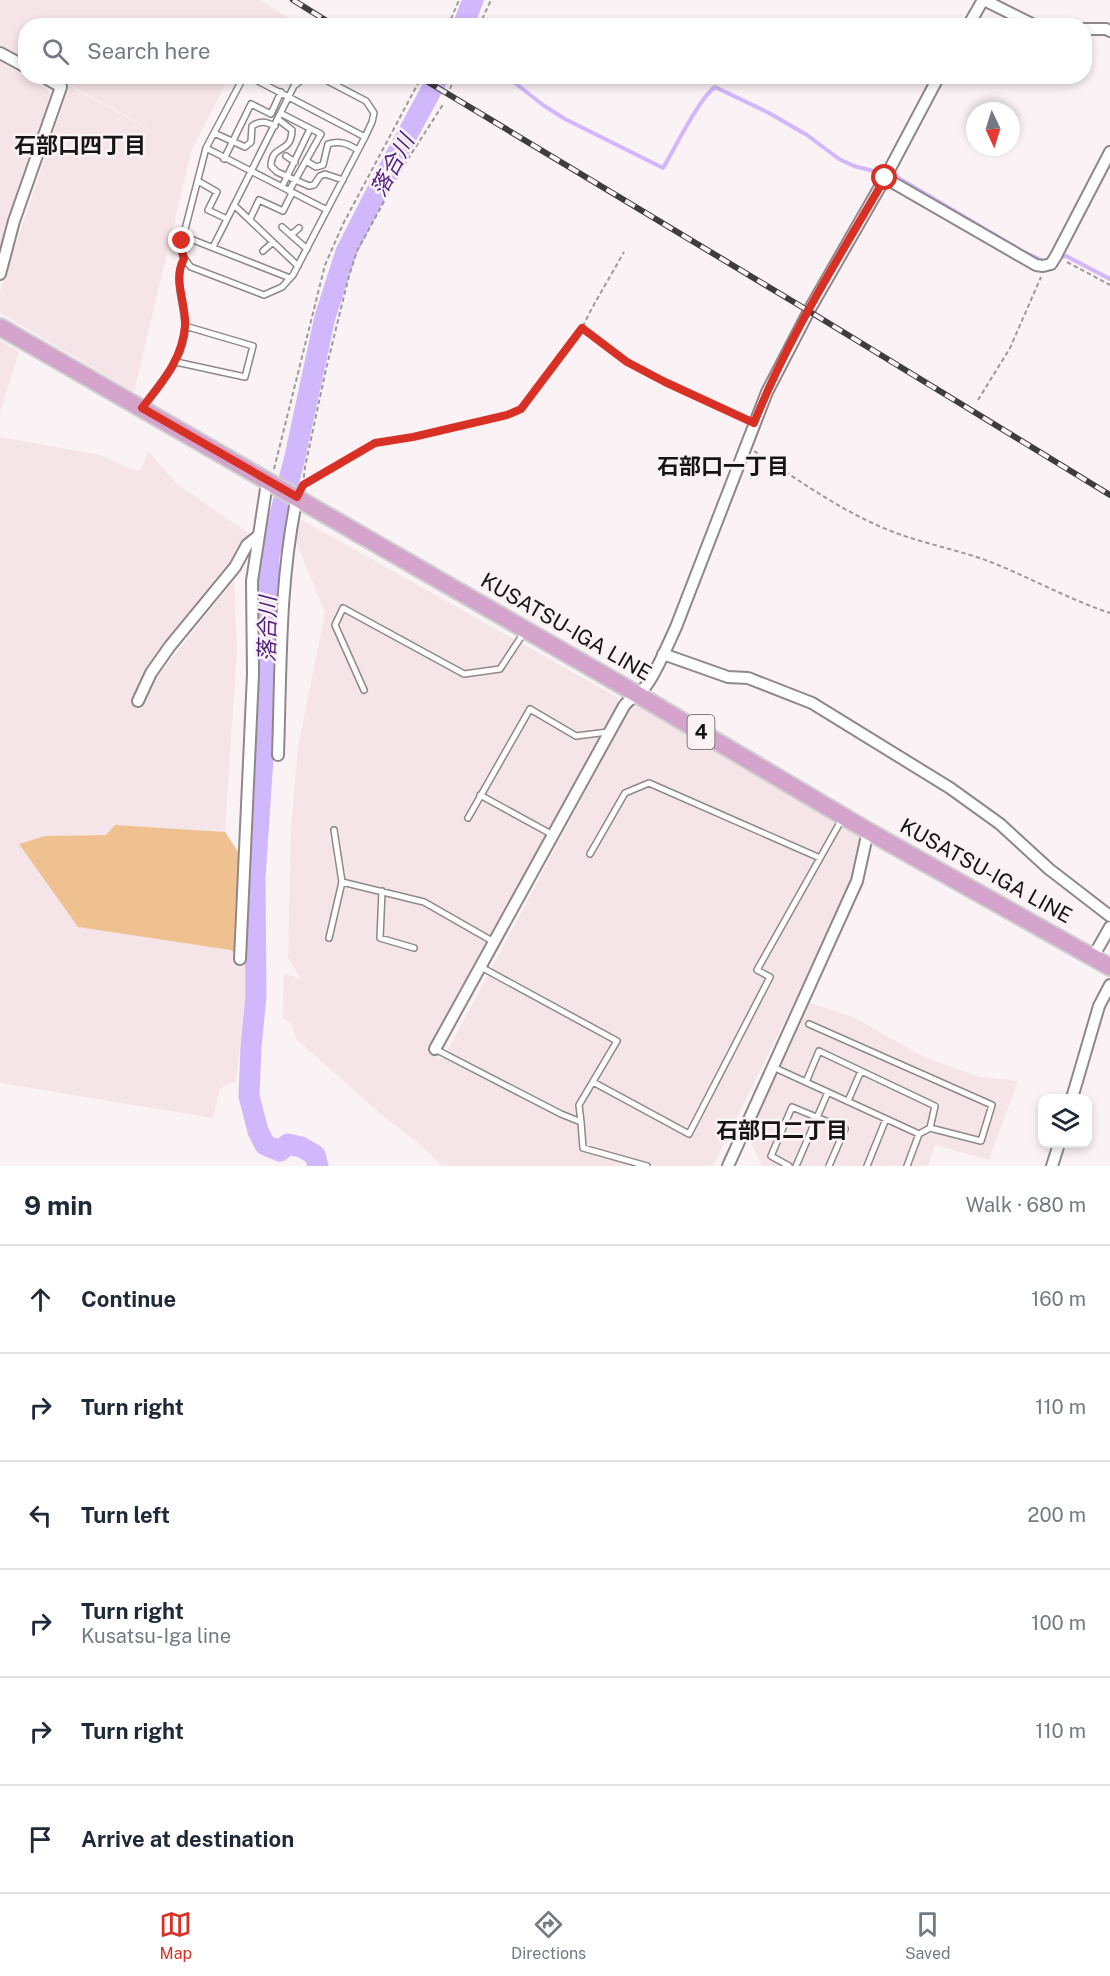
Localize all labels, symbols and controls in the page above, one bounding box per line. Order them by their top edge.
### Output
search box [18,18,1092,84]
icon: search [39,35,72,68]
text: Search here [87,38,211,64]
north arrow [966,102,1020,156]
water label: 落合川 [365,128,420,200]
district label: 石部口四丁目 [14,132,146,158]
route start [871,164,897,190]
route end [168,227,194,253]
district label: 石部口一丁目 [657,453,789,479]
street label: KUSATSU-IGA LINE [476,567,656,686]
water label: 落合川 [253,594,281,662]
road number: 4 [688,715,714,749]
street label: KUSATSU-IGA LINE [896,813,1077,928]
map controls [1038,1094,1092,1148]
button: layers [1038,1094,1092,1148]
district label: 石部口二丁目 [716,1117,848,1143]
text: 9 min [24,1190,93,1221]
text: Walk · 680 m [966,1193,1086,1217]
icon: ahead [24,1283,57,1316]
text: Continue [81,1286,176,1312]
text: 160 m [1031,1287,1086,1311]
icon: right [24,1391,57,1424]
text: Turn right [81,1394,184,1420]
text: 110 m [1035,1395,1086,1419]
icon: left [24,1499,57,1532]
text: Turn left [81,1502,170,1528]
text: 200 m [1028,1503,1086,1527]
text: Turn right [81,1598,184,1624]
icon: right [24,1607,57,1640]
text: 100 m [1031,1611,1086,1635]
text: Kusatsu-Iga line [81,1624,231,1648]
icon: right [24,1715,57,1748]
text: Turn right [81,1718,184,1744]
text: 110 m [1035,1719,1086,1743]
icon: arrive [24,1823,57,1856]
text: Arrive at destination [81,1826,294,1852]
tab: Map [159,1908,192,1963]
tab: Directions [511,1908,586,1963]
tab: Saved [905,1908,951,1963]

